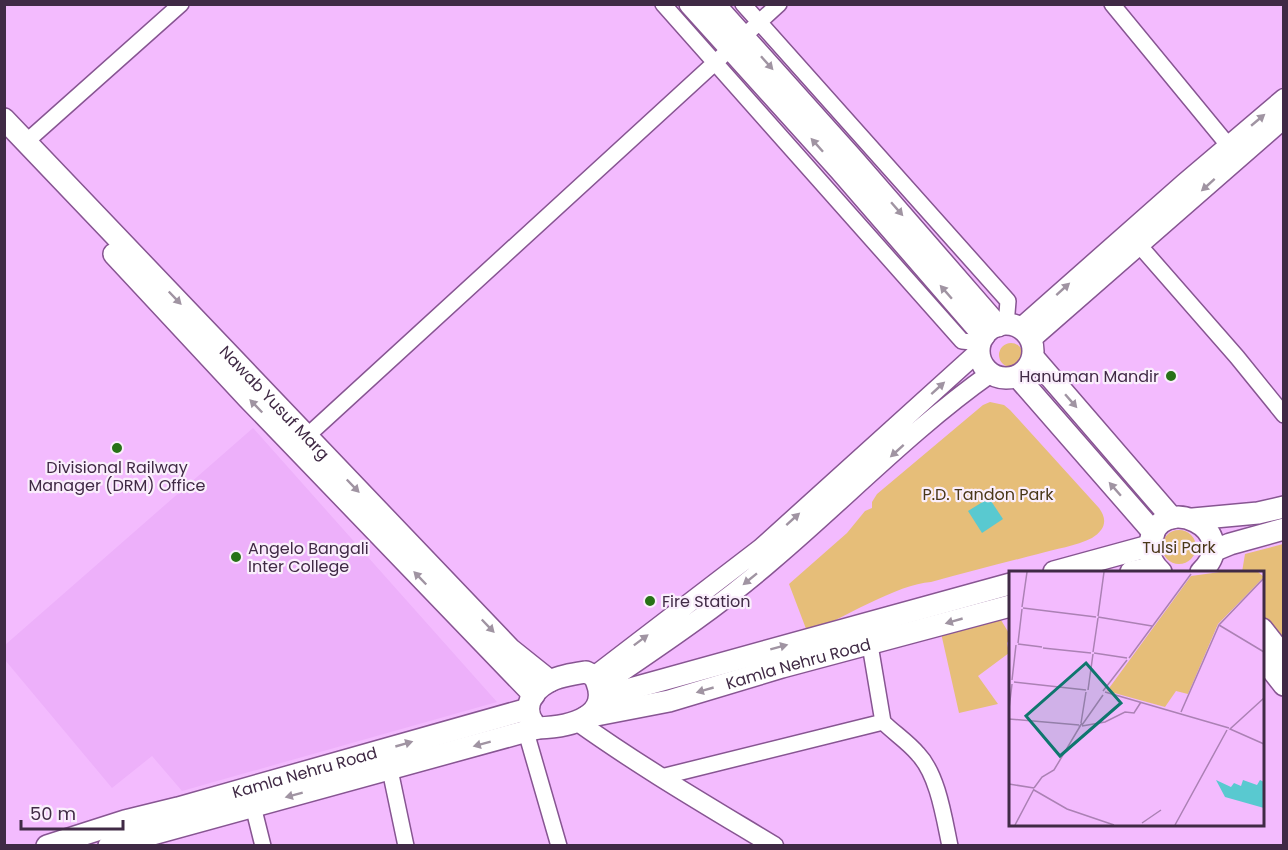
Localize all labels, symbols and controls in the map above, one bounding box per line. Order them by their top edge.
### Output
one-way arrow [760,56,774,71]
one-way arrow [1250,113,1266,126]
one-way arrow [811,138,824,153]
one-way arrow [1201,177,1215,191]
one-way arrow [890,201,903,216]
one-way arrow [1056,283,1071,296]
one-way arrow [940,285,953,300]
one-way arrow [168,291,182,305]
street label: Nawab Yusuf Marg [214,341,335,465]
place label: Hanuman Mandir [1019,365,1159,388]
marker: Hanuman Mandir [1164,369,1178,383]
one-way arrow [930,382,945,395]
one-way arrow [1064,393,1077,408]
one-way arrow [249,399,263,414]
marker: Divisional Railway Manager (DRM) Office [110,441,124,455]
one-way arrow [890,444,905,457]
place label: Divisional Railway Manager (DRM) Office [29,456,206,497]
one-way arrow [345,478,359,492]
one-way arrow [1108,481,1122,496]
park label: P.D. Tandon Park [922,483,1054,506]
one-way arrow [786,512,801,526]
park label: Tulsi Park [1142,536,1217,559]
place label: Angelo Bangali Inter College [248,537,369,578]
marker: Angelo Bangali Inter College [229,550,243,564]
one-way arrow [413,571,427,585]
inset map [1009,571,1264,826]
one-way arrow [743,572,758,585]
place label: Fire Station [662,590,750,613]
marker: Fire Station [643,594,657,608]
one-way arrow [945,617,963,626]
one-way arrow [480,619,494,633]
street label: Kamla Nehru Road [723,633,873,695]
one-way arrow [632,634,648,646]
one-way arrow [770,642,788,651]
one-way arrow [696,686,714,695]
one-way arrow [395,739,413,748]
one-way arrow [473,740,491,749]
street label: Kamla Nehru Road [230,741,380,804]
one-way arrow [285,791,303,800]
scale bar [21,793,123,831]
text: 50 m [30,801,76,826]

